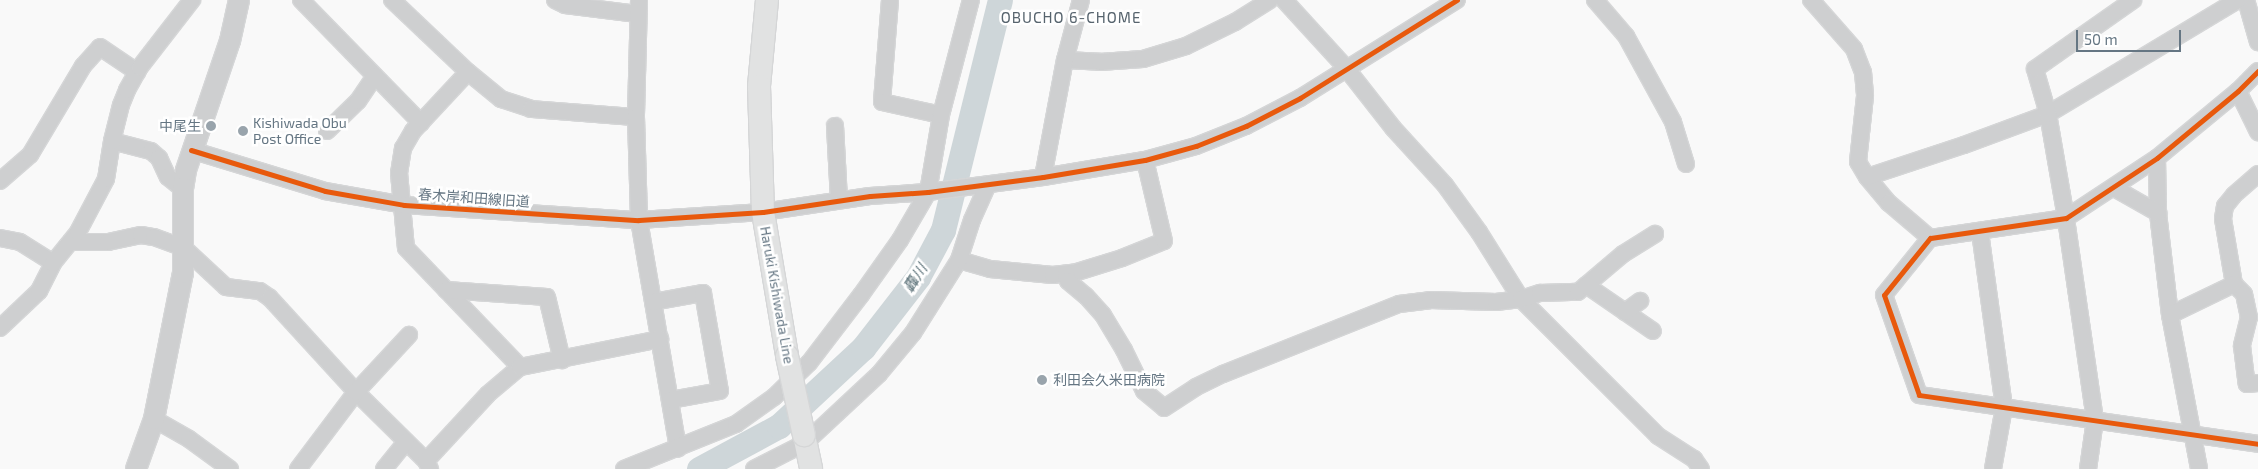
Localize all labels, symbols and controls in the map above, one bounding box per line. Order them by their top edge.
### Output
district label: OBUCHO 6-CHOME [999,9,1143,27]
scale bar [2078,20,2183,52]
text: 50 m [2084,30,2118,48]
place label: Kishiwada Obu Post Office [253,115,347,148]
place label: 中尾生 [159,118,201,134]
marker: 中尾生 [205,120,217,132]
marker: Kishiwada Obu Post Office [237,125,249,137]
street label: 春木岸和田線旧道 [418,186,530,210]
street label: Haruki Kishiwada Line [757,225,797,365]
water label: 轟川 [899,261,931,295]
place label: 利田会久米田病院 [1053,372,1165,388]
marker: 利田会久米田病院 [1035,373,1049,387]

